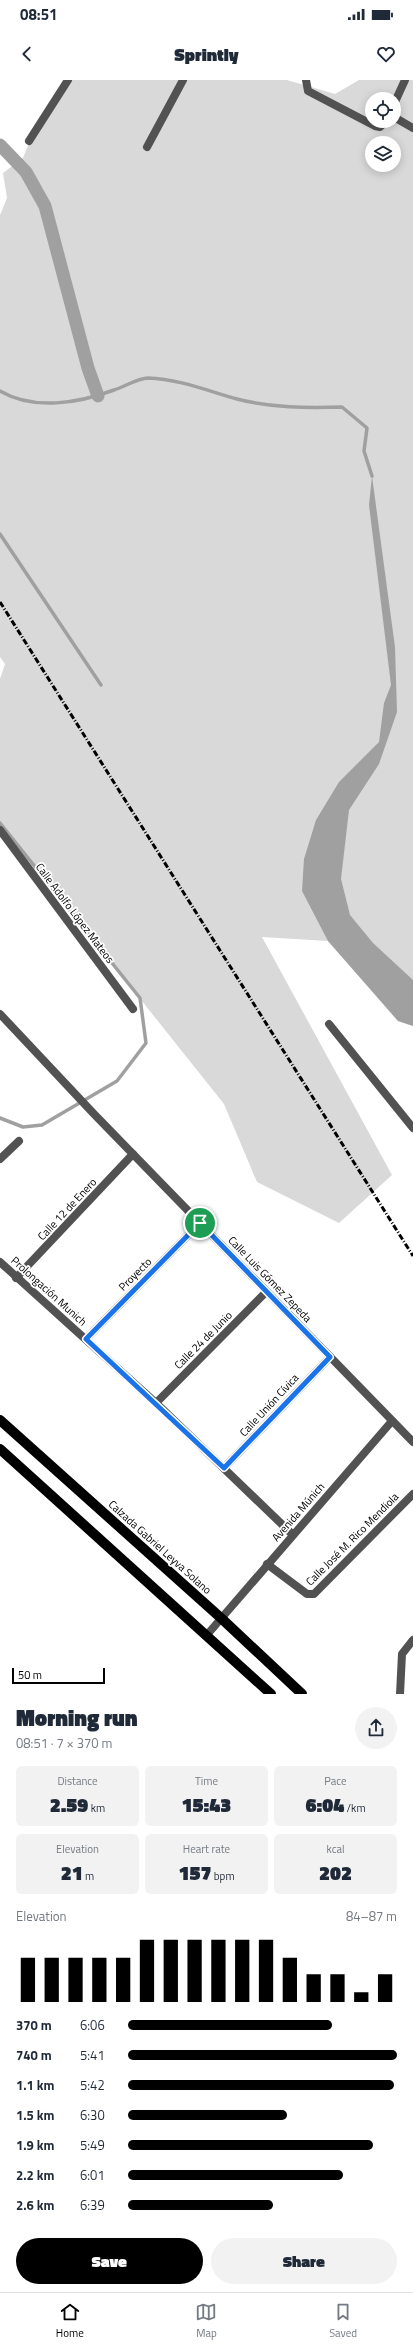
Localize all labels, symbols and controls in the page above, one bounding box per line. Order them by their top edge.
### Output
text: 08:51 [20,3,57,26]
text: Sprintly [174,41,239,68]
icon: back [16,43,38,65]
icon: heart [375,43,397,65]
map controls [365,92,401,172]
button: locate [365,92,401,128]
button: layers [365,136,401,172]
street label: Calle Adolfo López Mateos [32,860,118,966]
street label: Calle 12 de Enero [34,1174,100,1244]
pin [183,1206,217,1240]
icon: arrive [189,1212,211,1234]
street label: Calle Luis Gómez Zepeda [225,1232,316,1326]
street label: Prolongación Munich [8,1253,90,1329]
street label: Proyecto [115,1254,155,1294]
street label: Calle 24 de Junio [170,1307,236,1373]
street label: Calle Unión Cívica [236,1370,303,1440]
street label: Avenida Múnich [268,1479,328,1545]
street label: Calle José M. Rico Mendiola [302,1489,402,1589]
street label: Calzada Gabriel Leyva Solano [105,1496,215,1598]
scale bar [12,1666,105,1685]
text: 50 m [18,1667,42,1683]
text: Morning run [16,1701,138,1735]
button: share [355,1707,397,1749]
text: 08:51 · 7 × 370 m [16,1733,112,1753]
text: Distance [57,1773,98,1789]
text: Time [195,1773,218,1789]
text: Pace [324,1773,347,1789]
text: 2.59 [50,1789,88,1820]
text: 15:43 [182,1789,231,1820]
text: 6:04 [305,1789,344,1820]
text: km [88,1800,105,1816]
text: /km [344,1800,366,1816]
text: Elevation [56,1841,99,1857]
text: Heart rate [183,1841,230,1857]
text: kcal [327,1841,344,1857]
text: 21 [61,1857,83,1888]
text: 157 [178,1857,211,1888]
text: 202 [319,1857,352,1888]
text: m [83,1868,94,1884]
text: bpm [211,1868,235,1884]
text: Elevation [16,1906,67,1926]
text: 84–87 m [346,1906,397,1926]
text: 370 m [16,2015,52,2035]
text: 6:06 [80,2015,105,2035]
text: 740 m [16,2045,52,2065]
text: 5:41 [80,2045,105,2065]
text: 1.1 km [16,2075,54,2095]
text: 5:42 [80,2075,105,2095]
text: 1.5 km [16,2105,54,2125]
text: 6:30 [80,2105,105,2125]
text: 1.9 km [16,2135,54,2155]
text: 5:49 [80,2135,105,2155]
text: 2.2 km [16,2165,54,2185]
text: 6:01 [80,2165,105,2185]
text: 2.6 km [16,2195,54,2215]
text: 6:39 [80,2195,105,2215]
button: Save [16,2238,203,2284]
button: Share [211,2238,397,2284]
tab: Home [56,2301,84,2341]
tab: Map [195,2301,217,2341]
tab: Saved [329,2301,357,2341]

